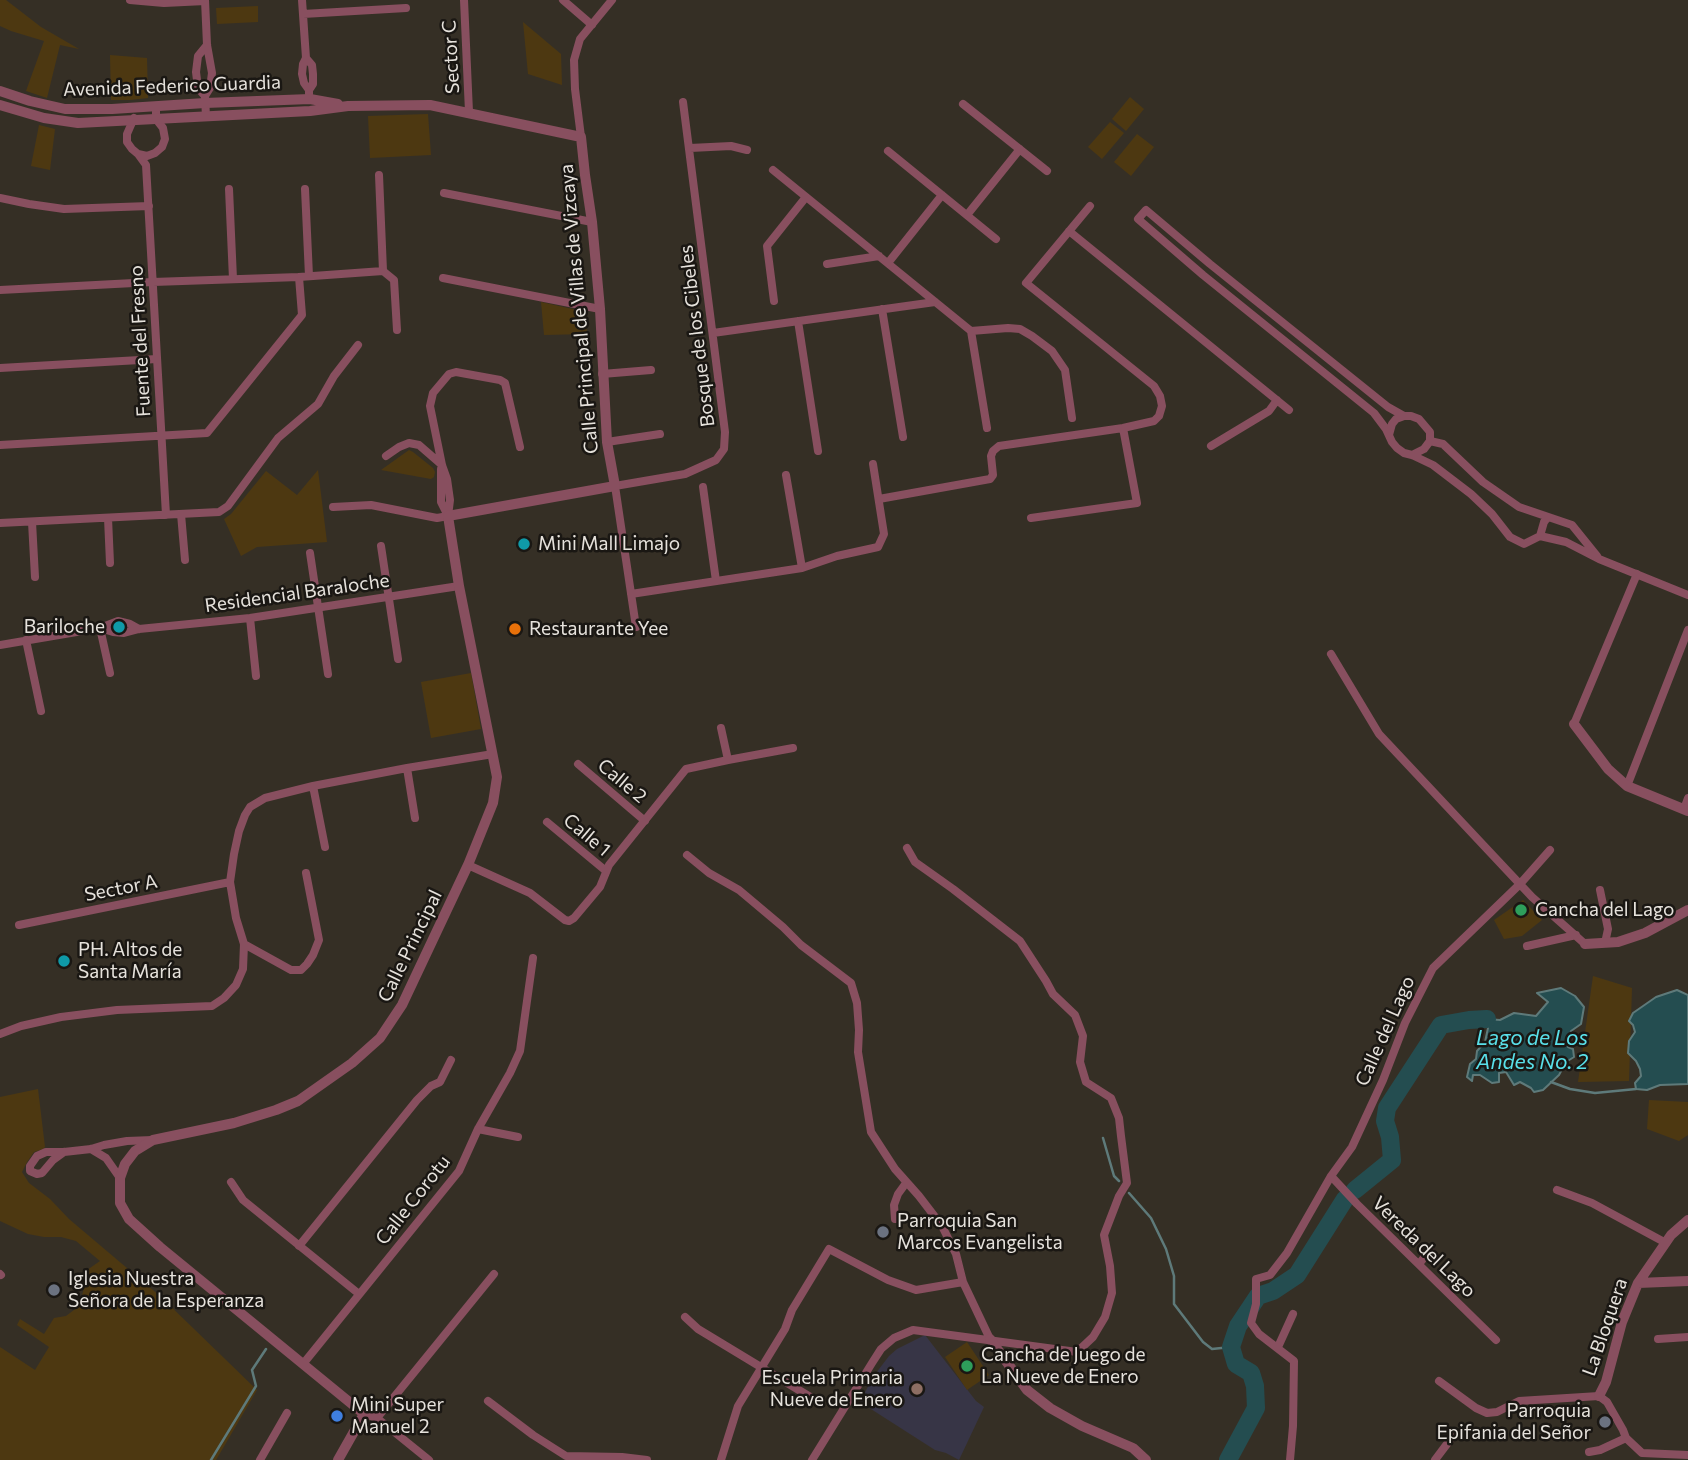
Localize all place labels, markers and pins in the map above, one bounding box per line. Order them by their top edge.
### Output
place label: Mini Mall Limajo [538,533,680,555]
marker: Mini Mall Limajo [516,536,532,552]
place label: Bariloche [24,616,105,638]
place label: Restaurante Yee [529,618,668,640]
marker: Bariloche [111,619,127,635]
marker: Restaurante Yee [507,621,523,637]
place label: Cancha del Lago [1535,899,1674,921]
marker: Cancha del Lago [1513,902,1529,918]
place label: PH. Altos de Santa María [78,939,182,983]
marker: PH. Altos de Santa María [56,953,72,969]
place label: Parroquia San Marcos Evangelista [897,1210,1063,1254]
marker: Parroquia San Marcos Evangelista [875,1224,891,1240]
place label: Iglesia Nuestra Señora de la Esperanza [68,1268,264,1312]
marker: Iglesia Nuestra Señora de la Esperanza [46,1282,62,1298]
place label: Cancha de Juego de La Nueve de Enero [981,1344,1146,1388]
marker: Cancha de Juego de La Nueve de Enero [959,1358,975,1374]
place label: Escuela Primaria Nueve de Enero [761,1367,903,1411]
marker: Escuela Primaria Nueve de Enero [909,1381,925,1397]
place label: Mini Super Manuel 2 [351,1394,444,1438]
place label: Parroquia Epifania del Señor [1437,1400,1591,1444]
marker: Mini Super Manuel 2 [329,1408,345,1424]
marker: Parroquia Epifania del Señor [1597,1414,1613,1430]

